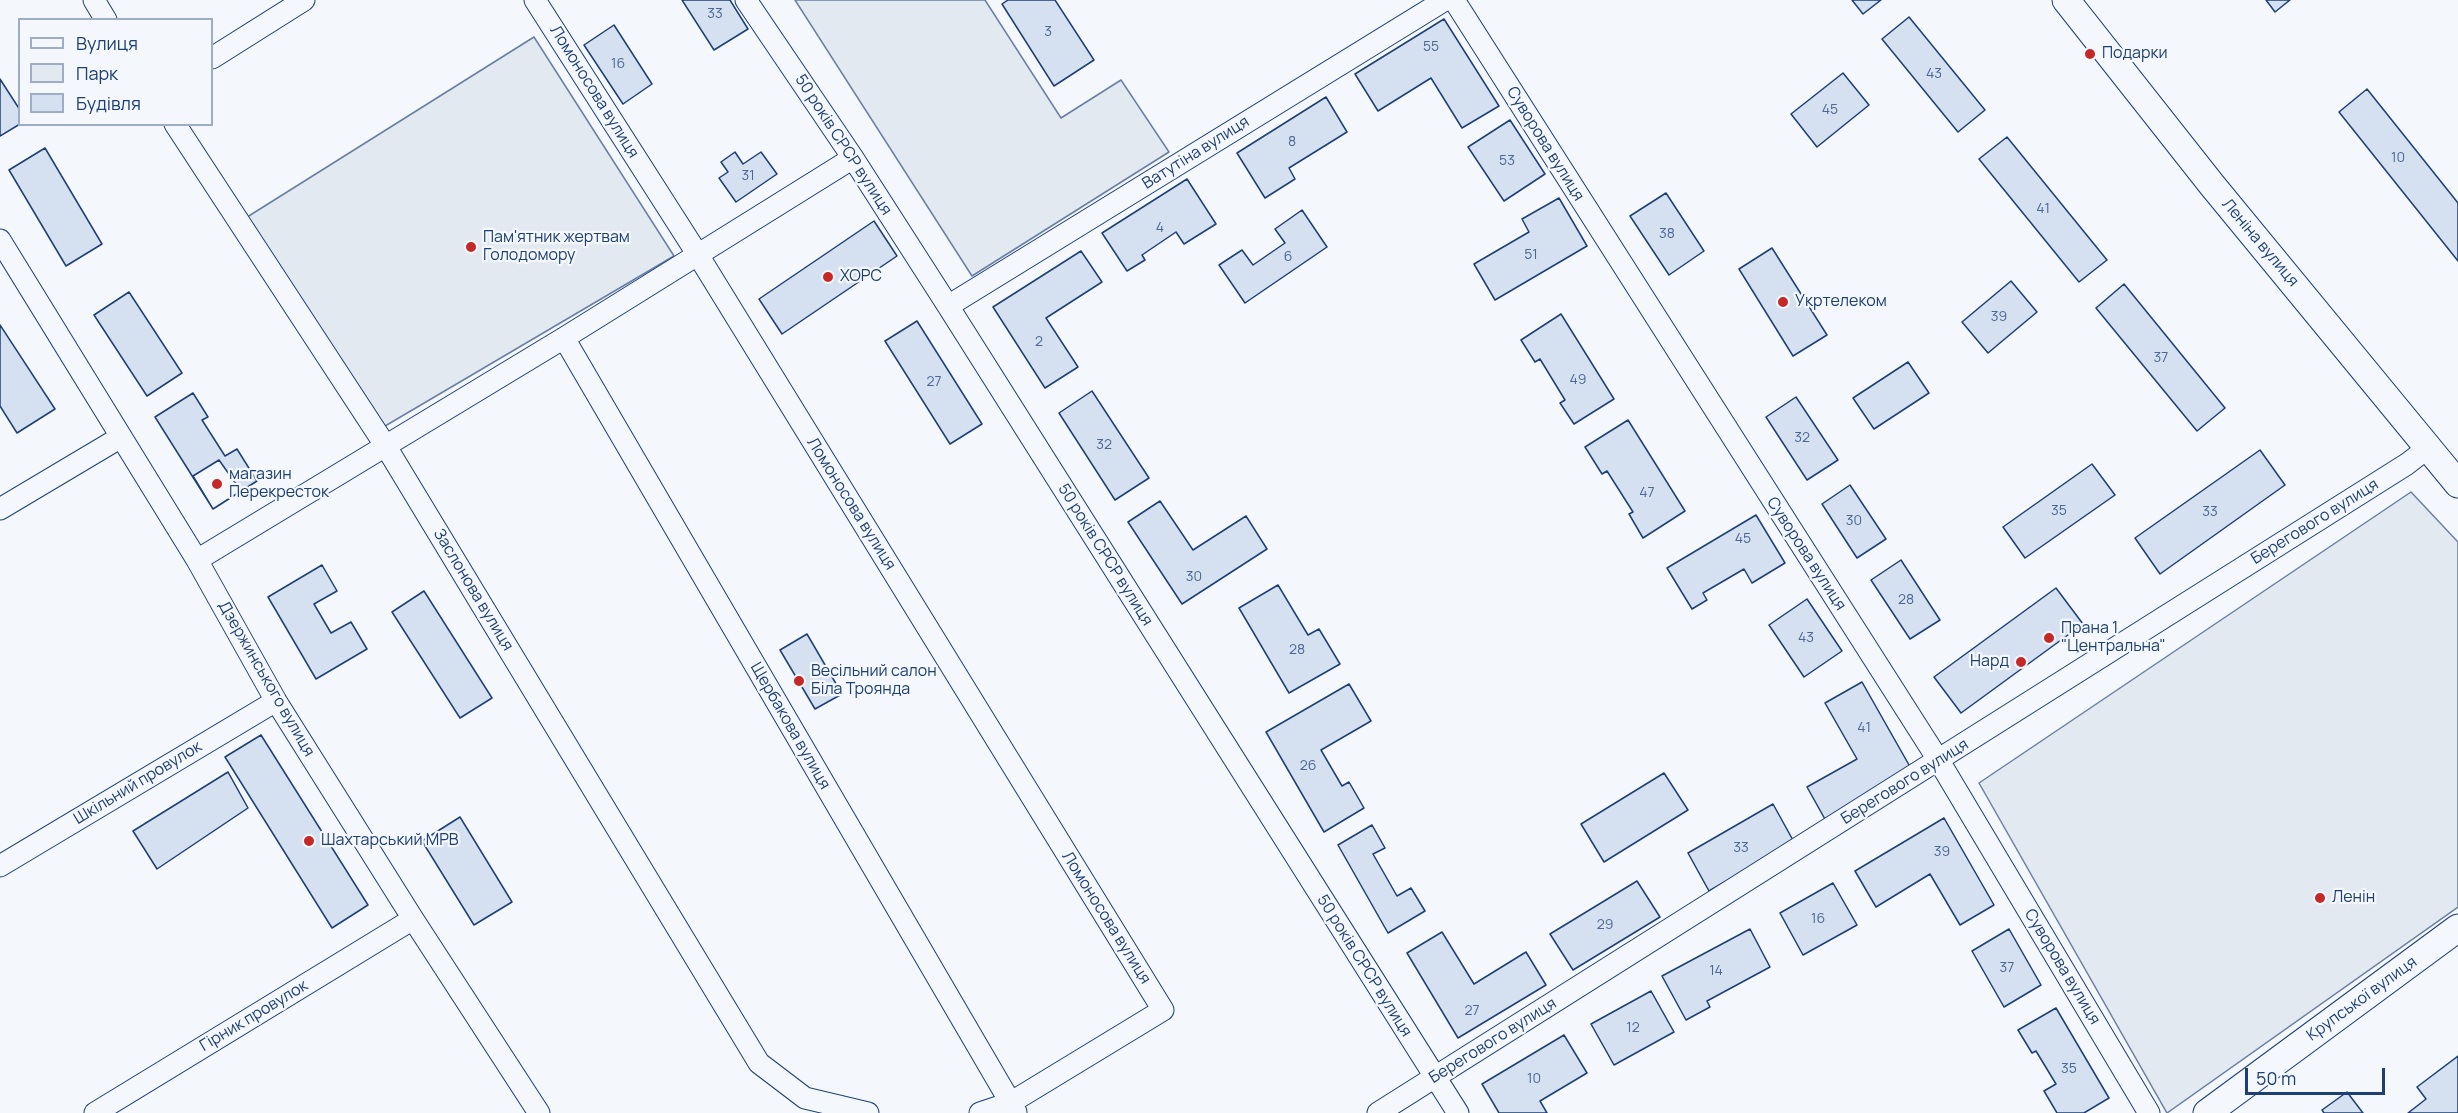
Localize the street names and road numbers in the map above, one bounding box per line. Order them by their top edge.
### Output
street label: Ломоносова вулиця [545,22,643,162]
street label: 50 років СРСР вулиця [790,71,896,219]
street label: Суворова вулиця [1502,83,1588,205]
street label: Ватутіна вулиця [1139,112,1253,194]
street label: Леніна вулиця [2218,195,2302,291]
street label: Ломоносова вулиця [802,434,900,574]
street label: Берегового вулиця [2248,475,2382,569]
street label: 50 років СРСР вулиця [1053,480,1157,630]
street label: Суворова вулиця [1762,494,1850,614]
street label: Заслонова вулиця [429,525,517,655]
street label: Дзержинського вулиця [214,598,318,760]
street label: Щербакова вулиця [746,659,834,793]
street label: Берегового вулиця [1838,735,1972,829]
street label: Шкільний провулок [71,737,205,829]
street label: Ломоносова вулиця [1057,848,1155,988]
street label: 50 років СРСР вулиця [1312,891,1416,1041]
street label: Суворова вулиця [2020,906,2104,1028]
street label: Крупської вулиця [2303,953,2421,1045]
street label: Гірник провулок [196,976,312,1056]
street label: Берегового вулиця [1426,994,1560,1088]

